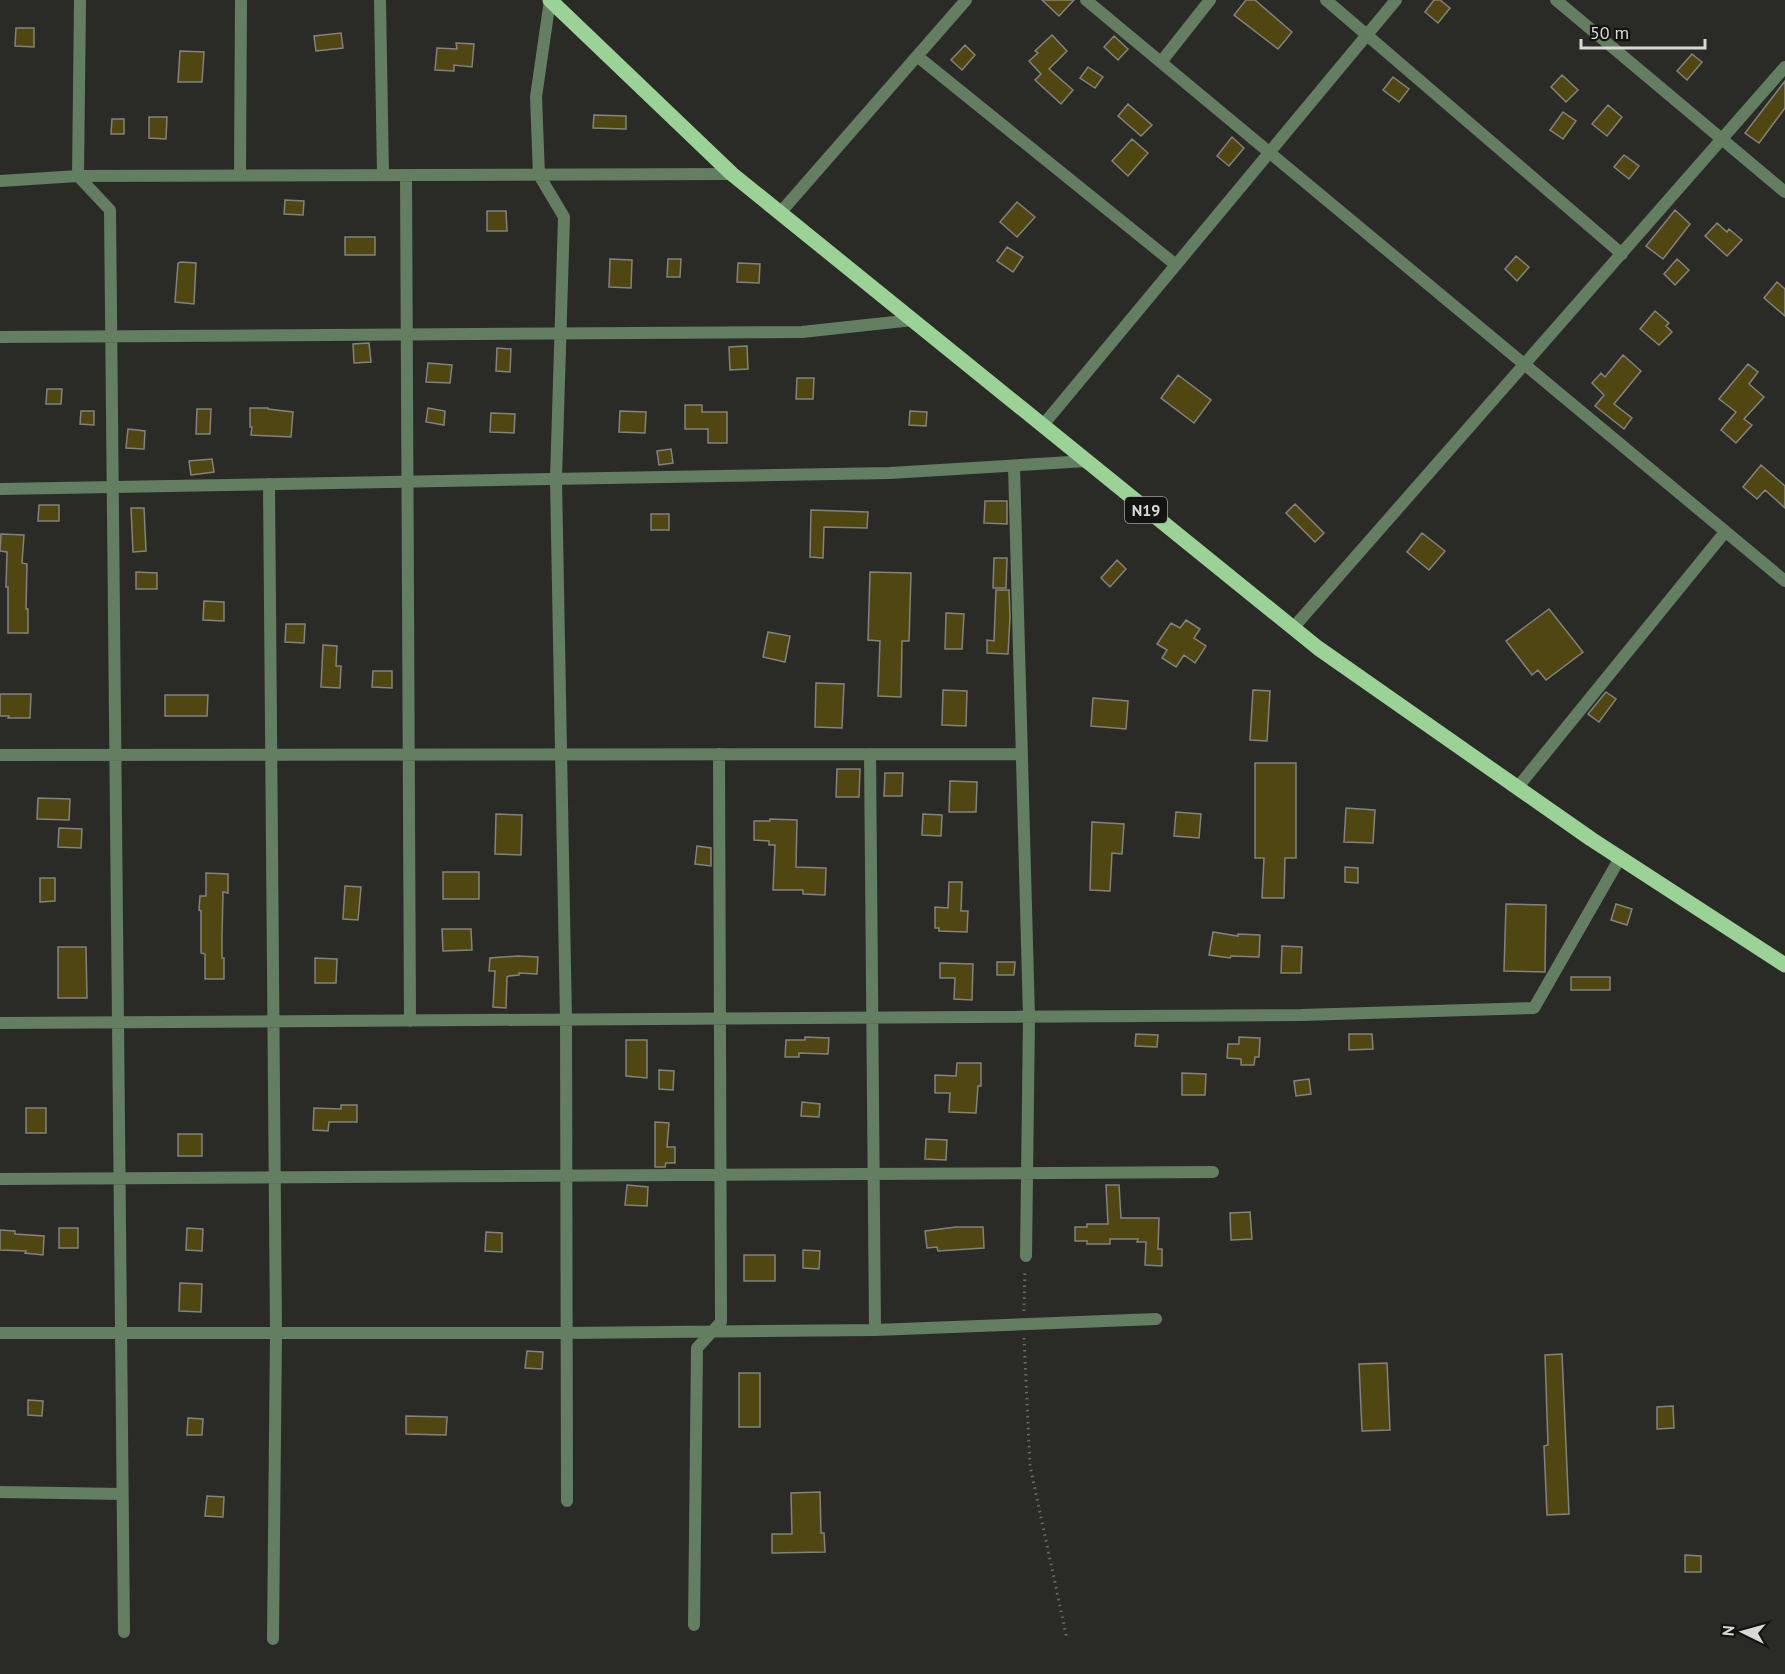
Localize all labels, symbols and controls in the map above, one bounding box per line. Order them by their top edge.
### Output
scale bar [1581,12,1706,50]
text: 50 m [1590,21,1629,44]
road number: N19 [1125,497,1167,523]
north arrow [1713,1602,1773,1662]
text: N [1718,1625,1738,1637]

